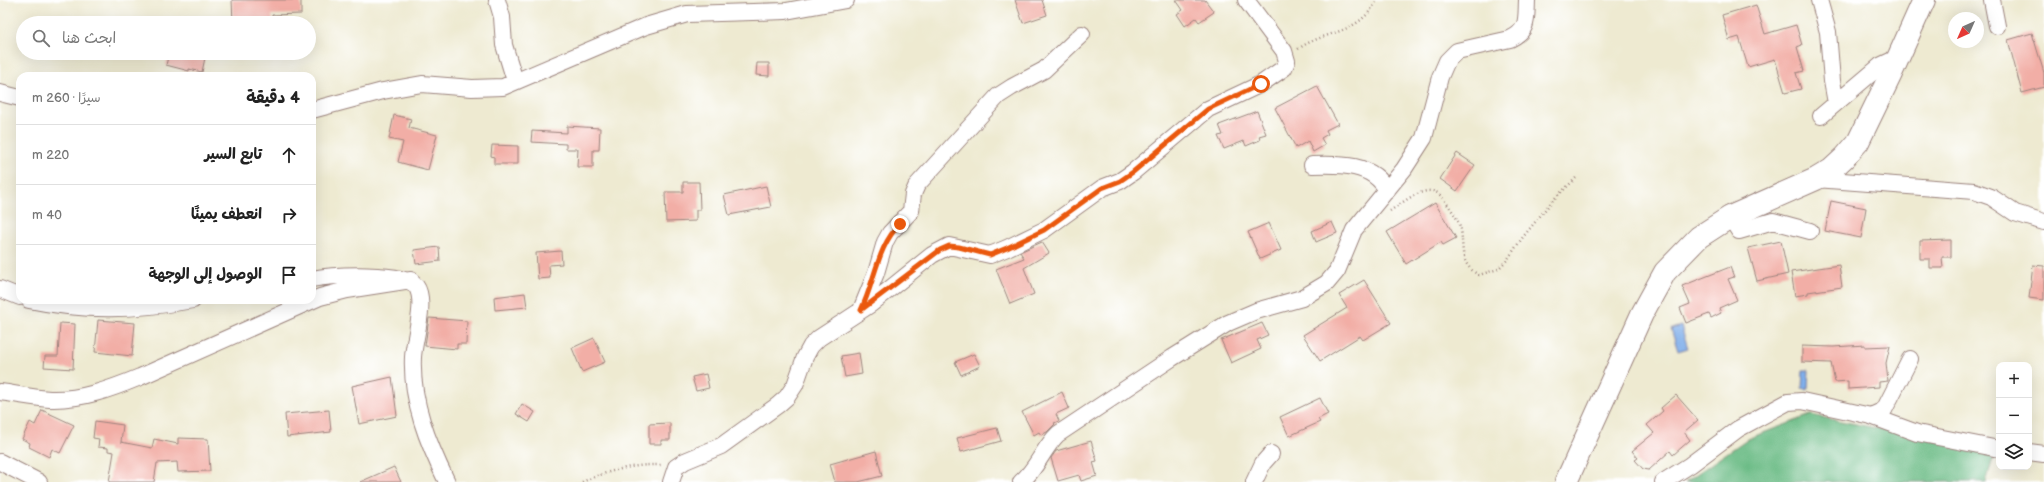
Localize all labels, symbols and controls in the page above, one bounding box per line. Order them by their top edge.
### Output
north arrow [1948,12,1984,48]
search box [16,16,316,60]
icon: search [30,27,52,49]
text: ابحث هنا [62,29,116,48]
route start [1252,75,1270,93]
text: 4 دقيقة [246,88,300,108]
text: سيرًا · 260 m [32,90,101,106]
icon: ahead [278,144,300,166]
text: تابع السير [204,145,262,164]
text: 220 m [32,147,69,163]
icon: right [278,204,300,226]
text: انعطف يمينًا [191,205,262,224]
text: 40 m [32,207,62,223]
route end [891,215,909,233]
icon: arrive [278,264,300,286]
text: الوصول إلى الوجهة [148,265,262,284]
map controls [1996,362,2032,470]
button: + [1996,362,2032,398]
button: − [1996,398,2032,434]
button: layers [1996,434,2032,470]

